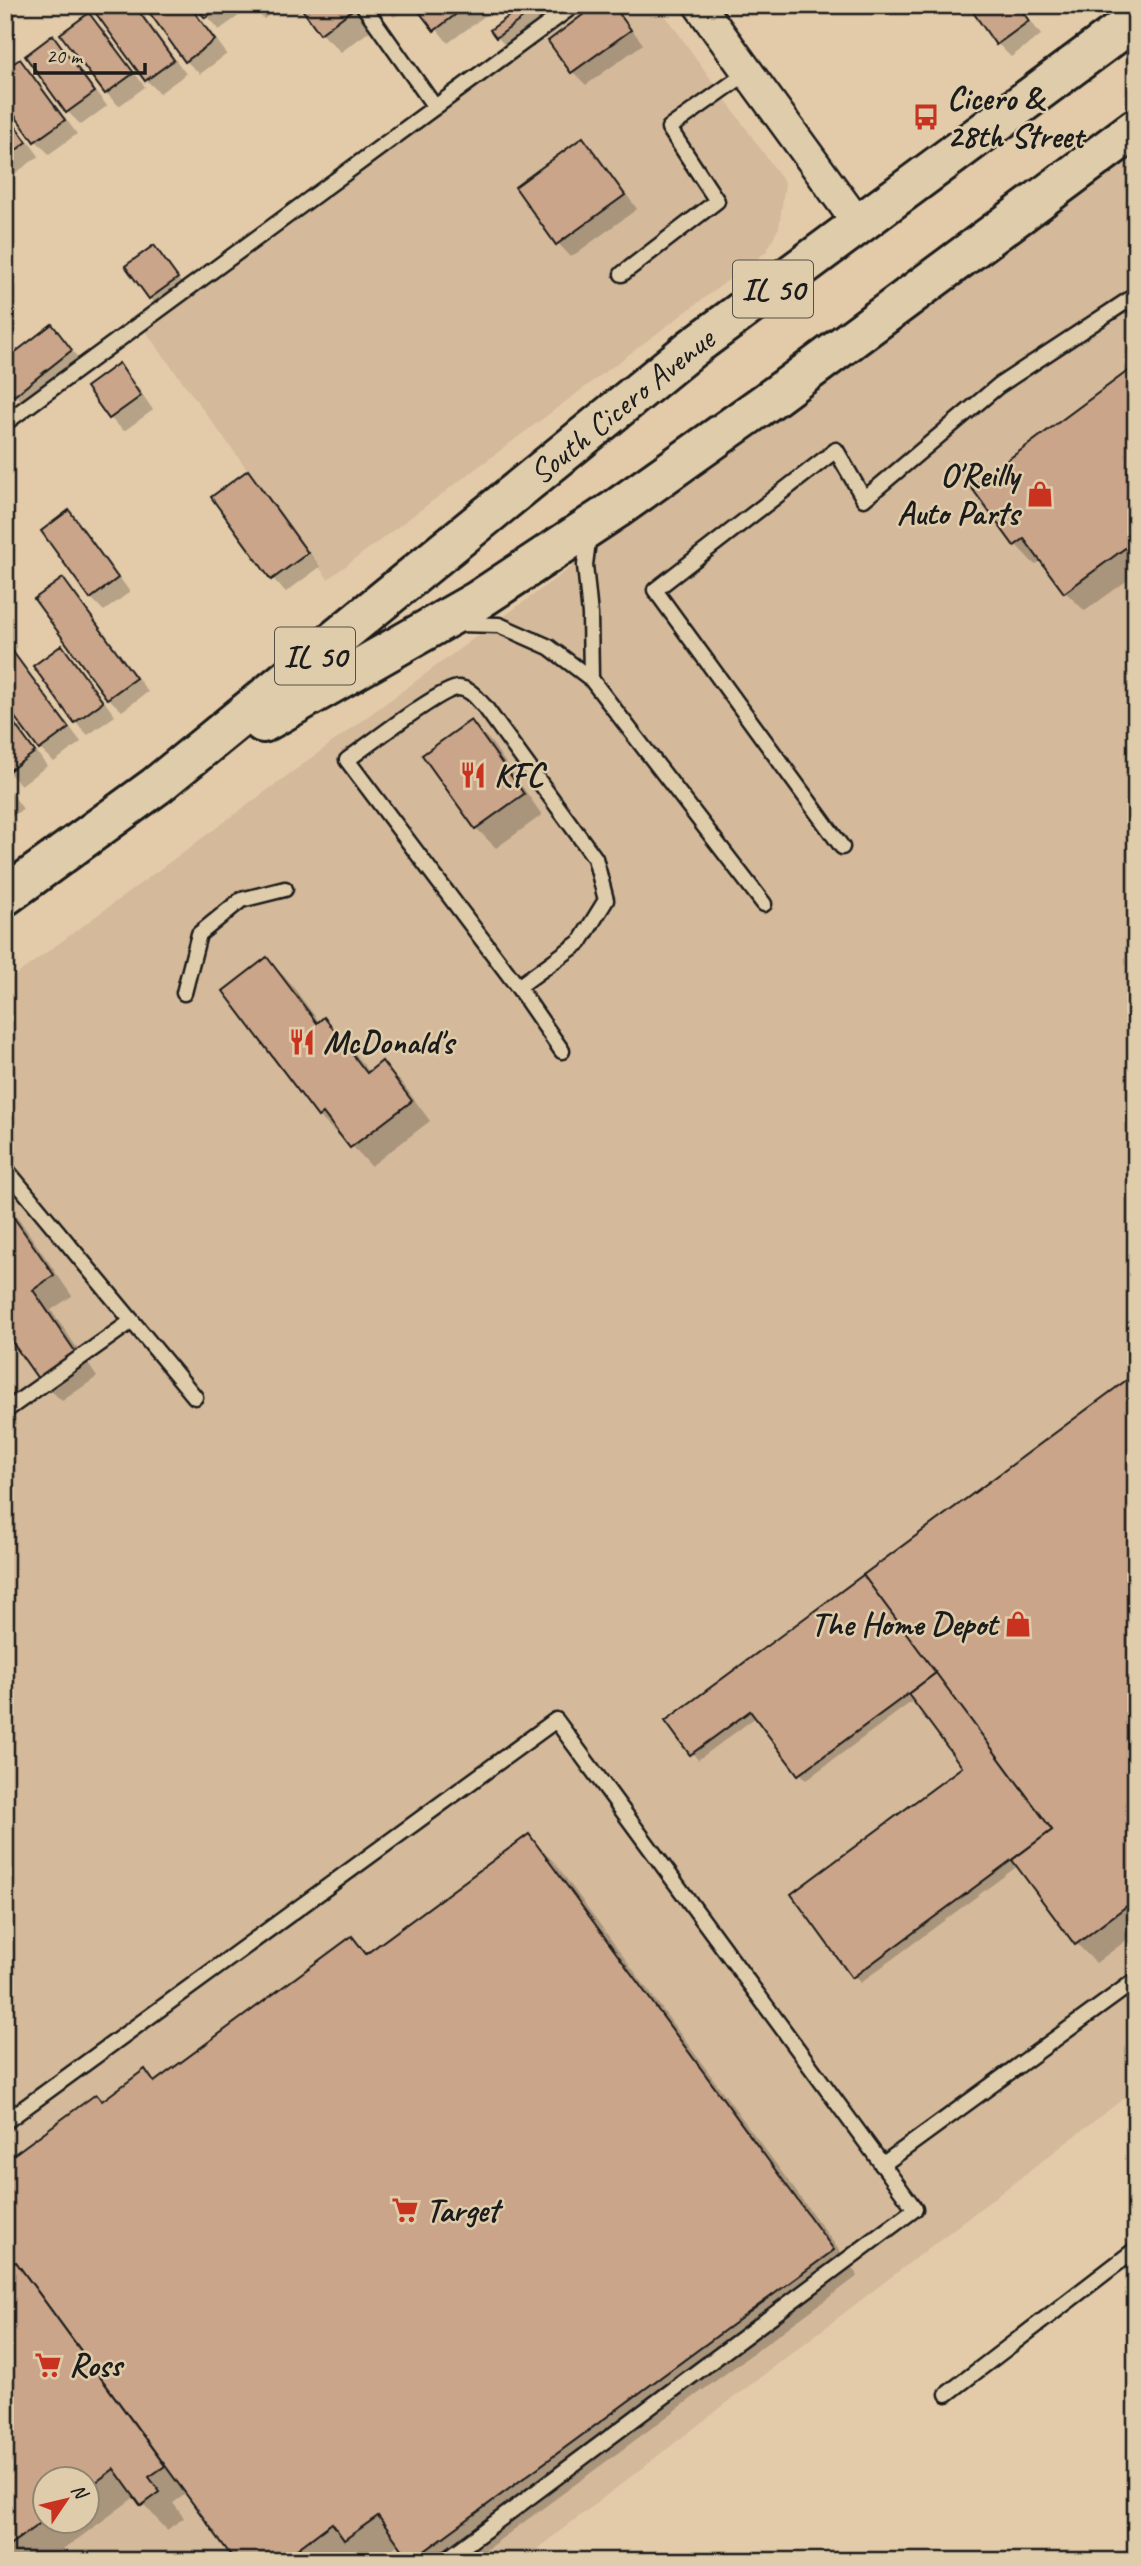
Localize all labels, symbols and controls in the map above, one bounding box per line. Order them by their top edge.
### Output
scale bar [35,32,145,76]
text: 20 m [46,43,84,69]
place label: Cicero & 28th Street [947,77,1087,157]
bus stop icon: Cicero & 28th Street [911,102,941,132]
road number: IL 50 [733,260,813,318]
street label: South Cicero Avenue [521,317,724,493]
place label: O'Reilly Auto Parts [897,454,1023,534]
shop icon: O'Reilly Auto Parts [1025,479,1055,509]
road number: IL 50 [275,628,355,684]
place label: KFC [494,754,548,796]
restaurant icon: KFC [458,760,488,790]
place label: McDonald's [323,1021,457,1063]
restaurant icon: McDonald's [287,1027,317,1057]
place label: The Home Depot [811,1603,1000,1645]
shop icon: The Home Depot [1003,1609,1033,1639]
place label: Target [426,2189,504,2231]
supermarket icon: Target [390,2195,420,2225]
place label: Ross [69,2344,125,2386]
supermarket icon: Ross [33,2350,63,2380]
north arrow [32,2464,102,2534]
text: N [66,2479,94,2505]

